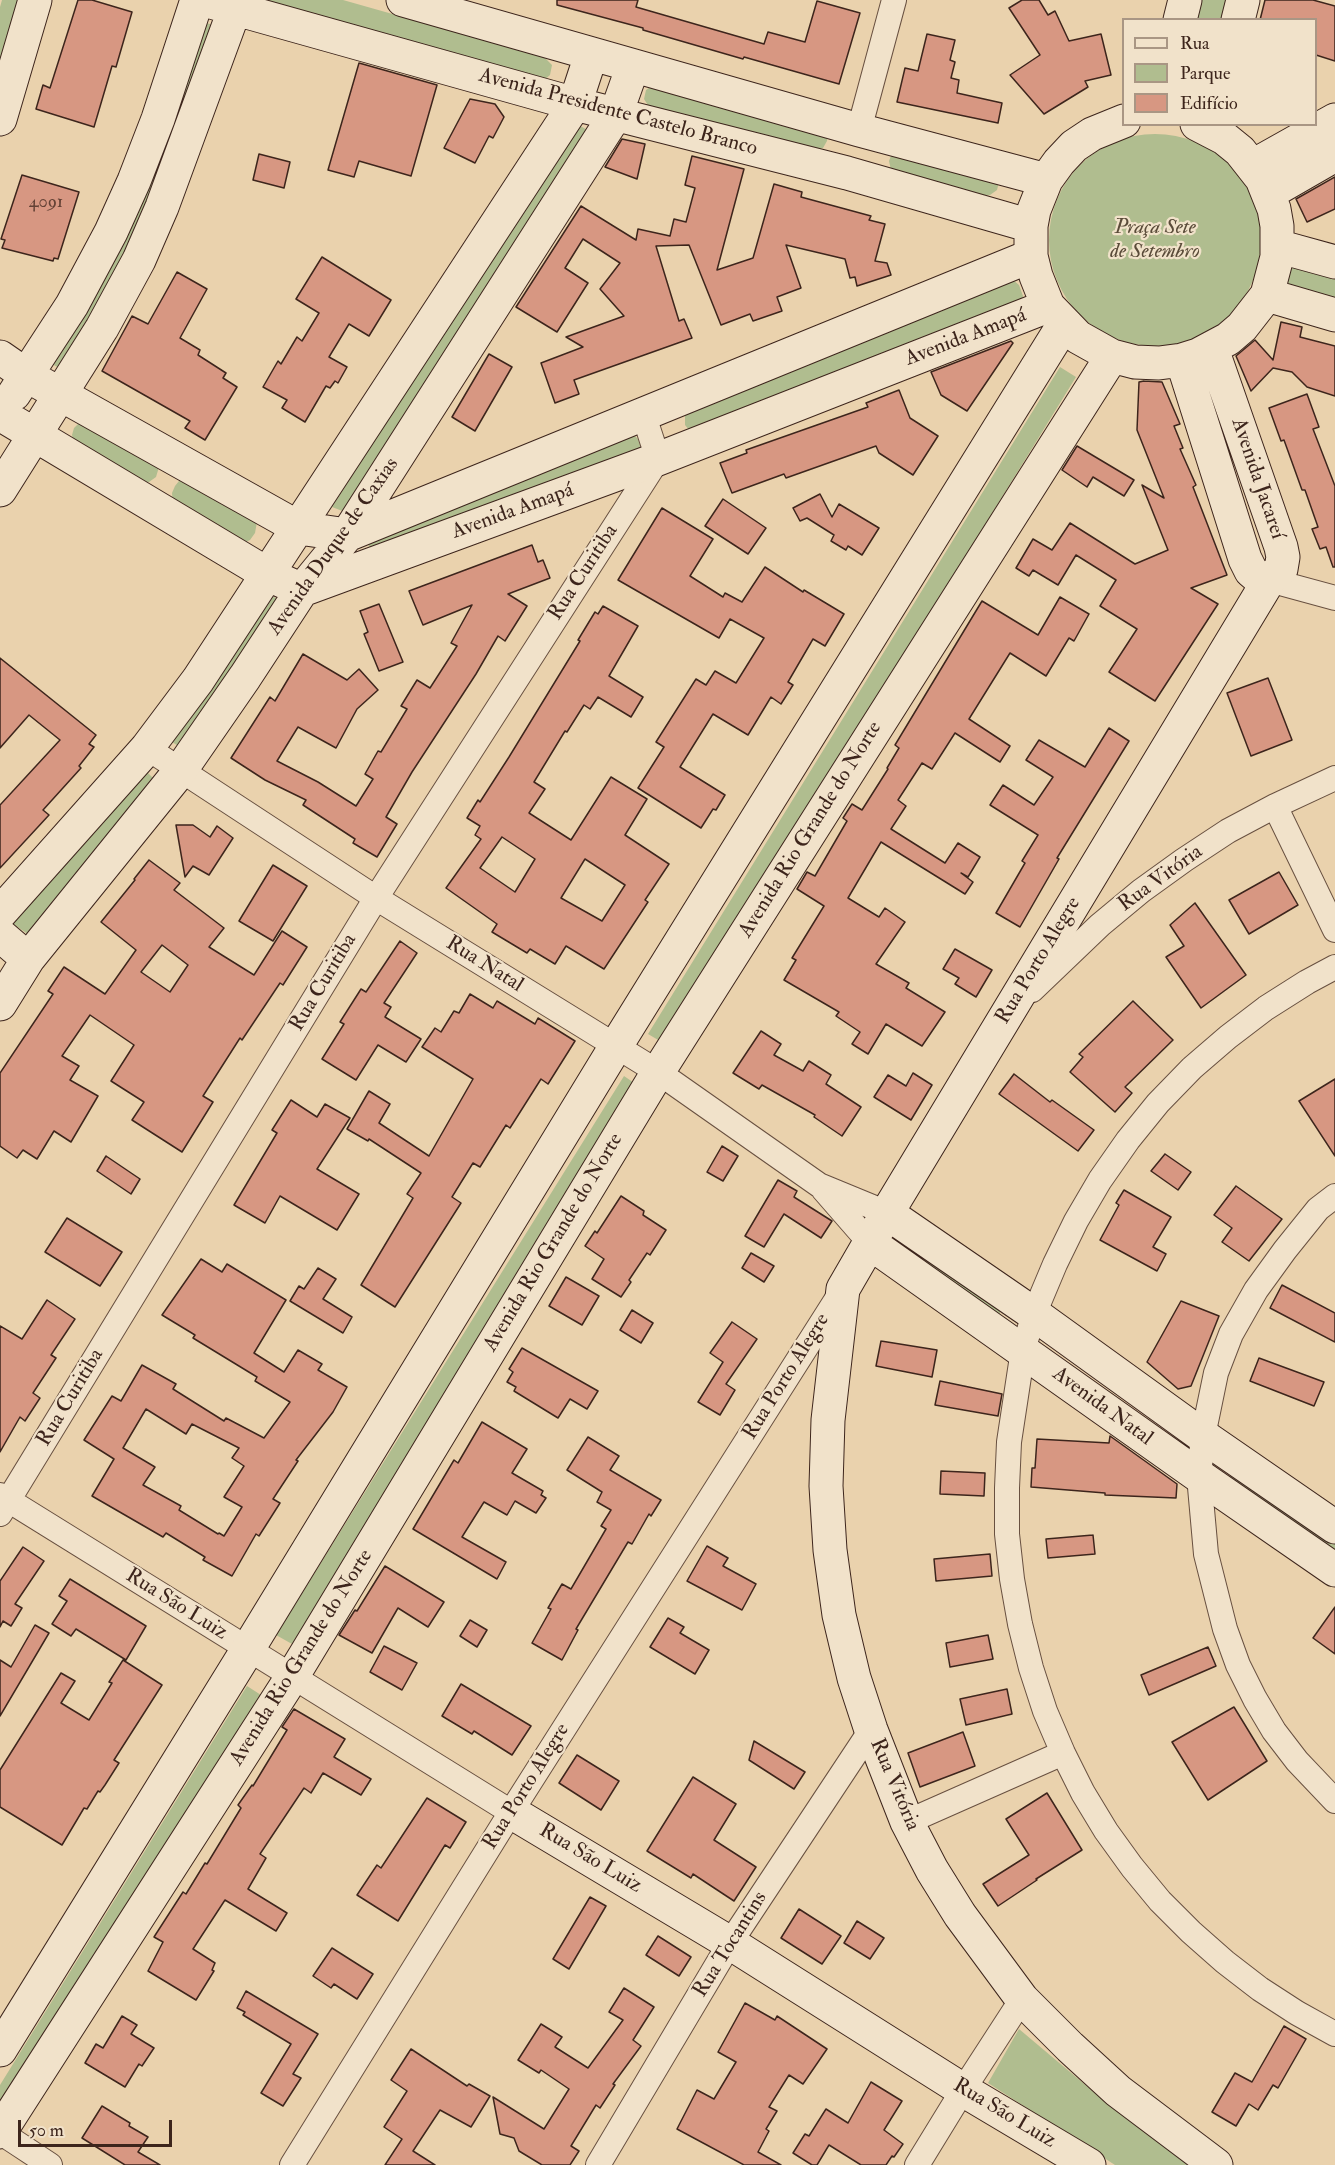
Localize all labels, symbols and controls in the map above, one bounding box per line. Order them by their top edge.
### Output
legend [1122,18,1317,126]
text: Rua [1180,32,1209,55]
text: Parque [1180,62,1230,85]
street label: Avenida Presidente Castelo Branco [476,64,760,162]
text: Edifício [1180,92,1238,115]
house number: 4091 [29,192,63,214]
park label: Praça Sete de Setembro [1110,215,1200,265]
street label: Avenida Amapá [902,303,1030,373]
street label: Avenida Jacareí [1225,415,1289,543]
street label: Avenida Duque de Caxias [263,453,405,641]
street label: Avenida Amapá [449,478,577,546]
street label: Rua Curitiba [544,520,624,626]
street label: Avenida Rio Grande do Norte [734,717,888,943]
street label: Rua Vitória [1114,840,1208,918]
street label: Rua Porto Alegre [991,893,1087,1029]
street label: Rua Curitiba [285,930,363,1036]
street label: Rua Natal [441,931,527,999]
street label: Avenida Rio Grande do Norte [479,1129,629,1357]
street label: Rua Porto Alegre [738,1309,836,1445]
street label: Rua Curitiba [32,1345,110,1451]
street label: Avenida Natal [1047,1362,1157,1452]
street label: Avenida Rio Grande do Norte [225,1545,379,1771]
street label: Rua São Luiz [120,1564,232,1646]
street label: Rua Porto Alegre [478,1719,576,1855]
street label: Rua Vitória [863,1735,925,1835]
street label: Rua São Luiz [534,1818,646,1900]
street label: Rua Tocantins [689,1887,773,2003]
street label: Rua São Luiz [948,2073,1060,2155]
scale bar [21,2108,176,2146]
text: 50 m [29,2119,64,2142]

